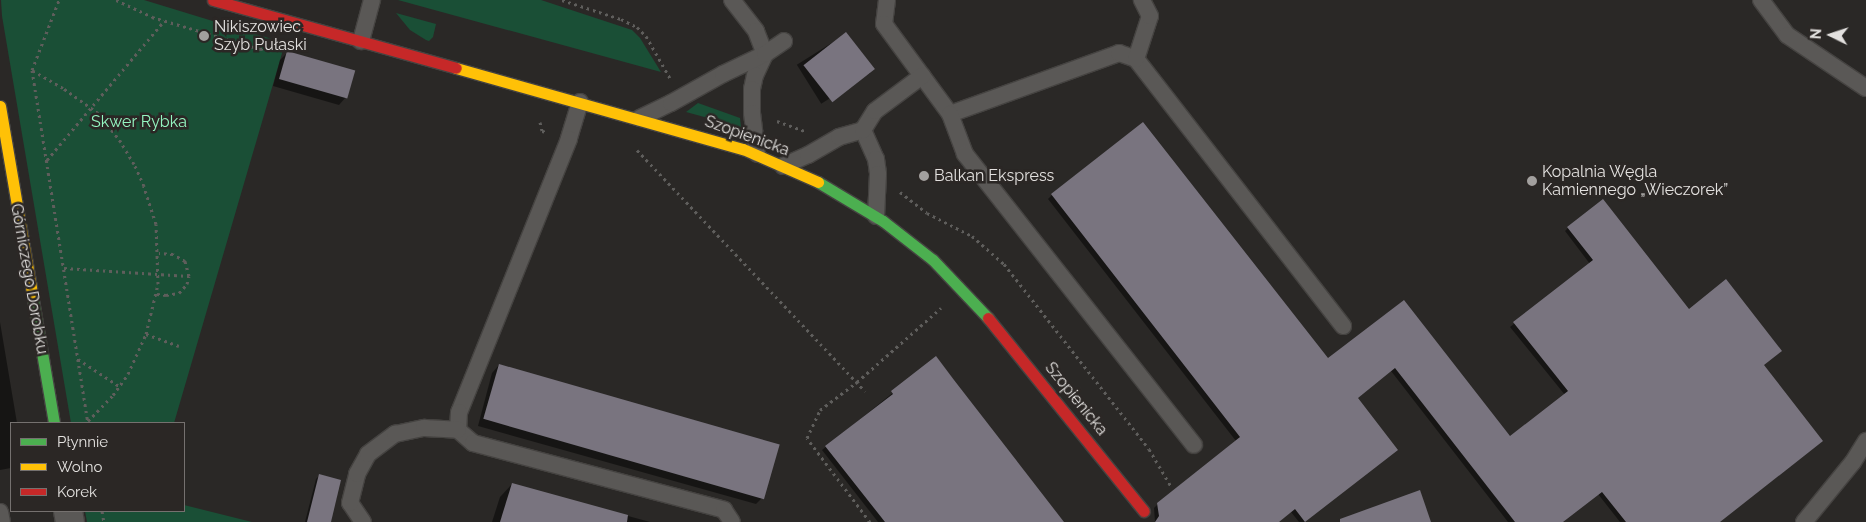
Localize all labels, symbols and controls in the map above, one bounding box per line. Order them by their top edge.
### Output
north arrow [1806,10,1856,60]
place label: Nikiszowiec Szyb Pułaski [214,17,307,55]
text: N [1808,28,1824,40]
marker: Nikiszowiec Szyb Pułaski [198,30,210,42]
park label: Skwer Rybka [91,112,187,132]
street label: Szopienicka [702,112,792,160]
place label: Kopalnia Węgla Kamiennego „Wieczorek” [1542,162,1728,200]
place label: Balkan Ekspress [934,166,1054,186]
marker: Balkan Ekspress [918,170,930,182]
marker: Kopalnia Węgla Kamiennego „Wieczorek” [1526,175,1538,187]
street label: Górniczego Dorobku [6,202,52,356]
street label: Szopienicka [1041,359,1111,439]
legend [10,422,185,512]
text: Płynnie [57,433,108,451]
text: Wolno [57,458,102,476]
text: Korek [57,483,97,501]

